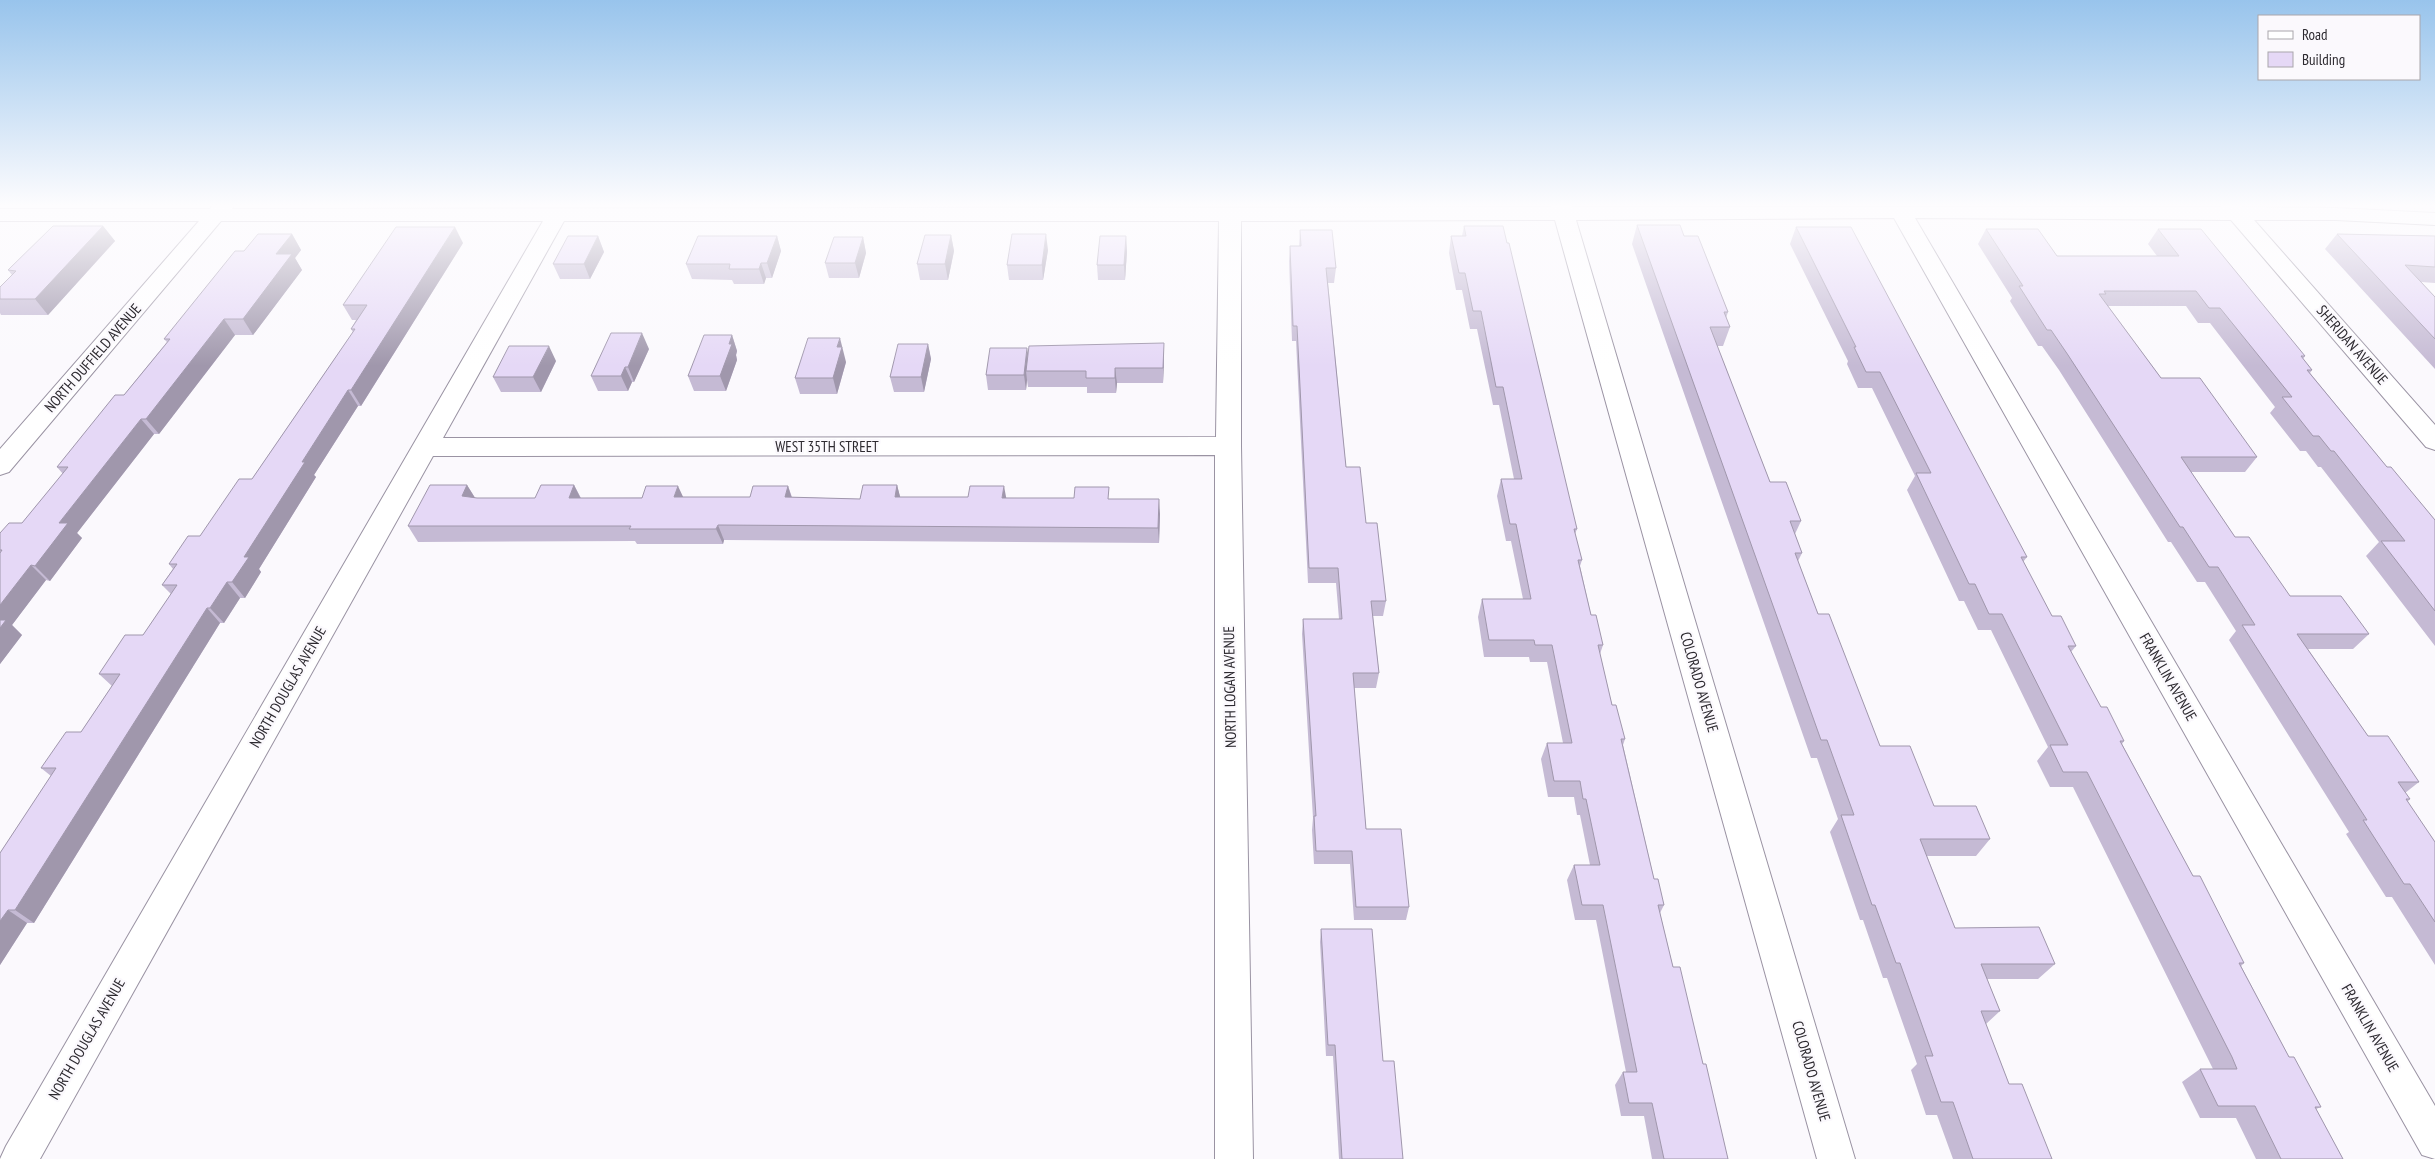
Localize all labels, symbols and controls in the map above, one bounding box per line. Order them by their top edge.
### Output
legend [2258,15,2420,80]
text: Road [2302,25,2328,44]
text: Building [2302,50,2345,69]
street label: NORTH DUFFIELD AVENUE [40,299,145,416]
street label: SHERIDAN AVENUE [2313,301,2392,388]
street label: WEST 35TH STREET [775,437,879,456]
street label: NORTH DOUGLAS AVENUE [245,623,330,751]
street label: NORTH LOGAN AVENUE [1219,626,1240,748]
street label: FRANKLIN AVENUE [2136,629,2201,724]
street label: COLORADO AVENUE [1676,630,1723,734]
street label: NORTH DOUGLAS AVENUE [44,975,129,1103]
street label: FRANKLIN AVENUE [2338,980,2403,1075]
street label: COLORADO AVENUE [1788,1019,1835,1123]

